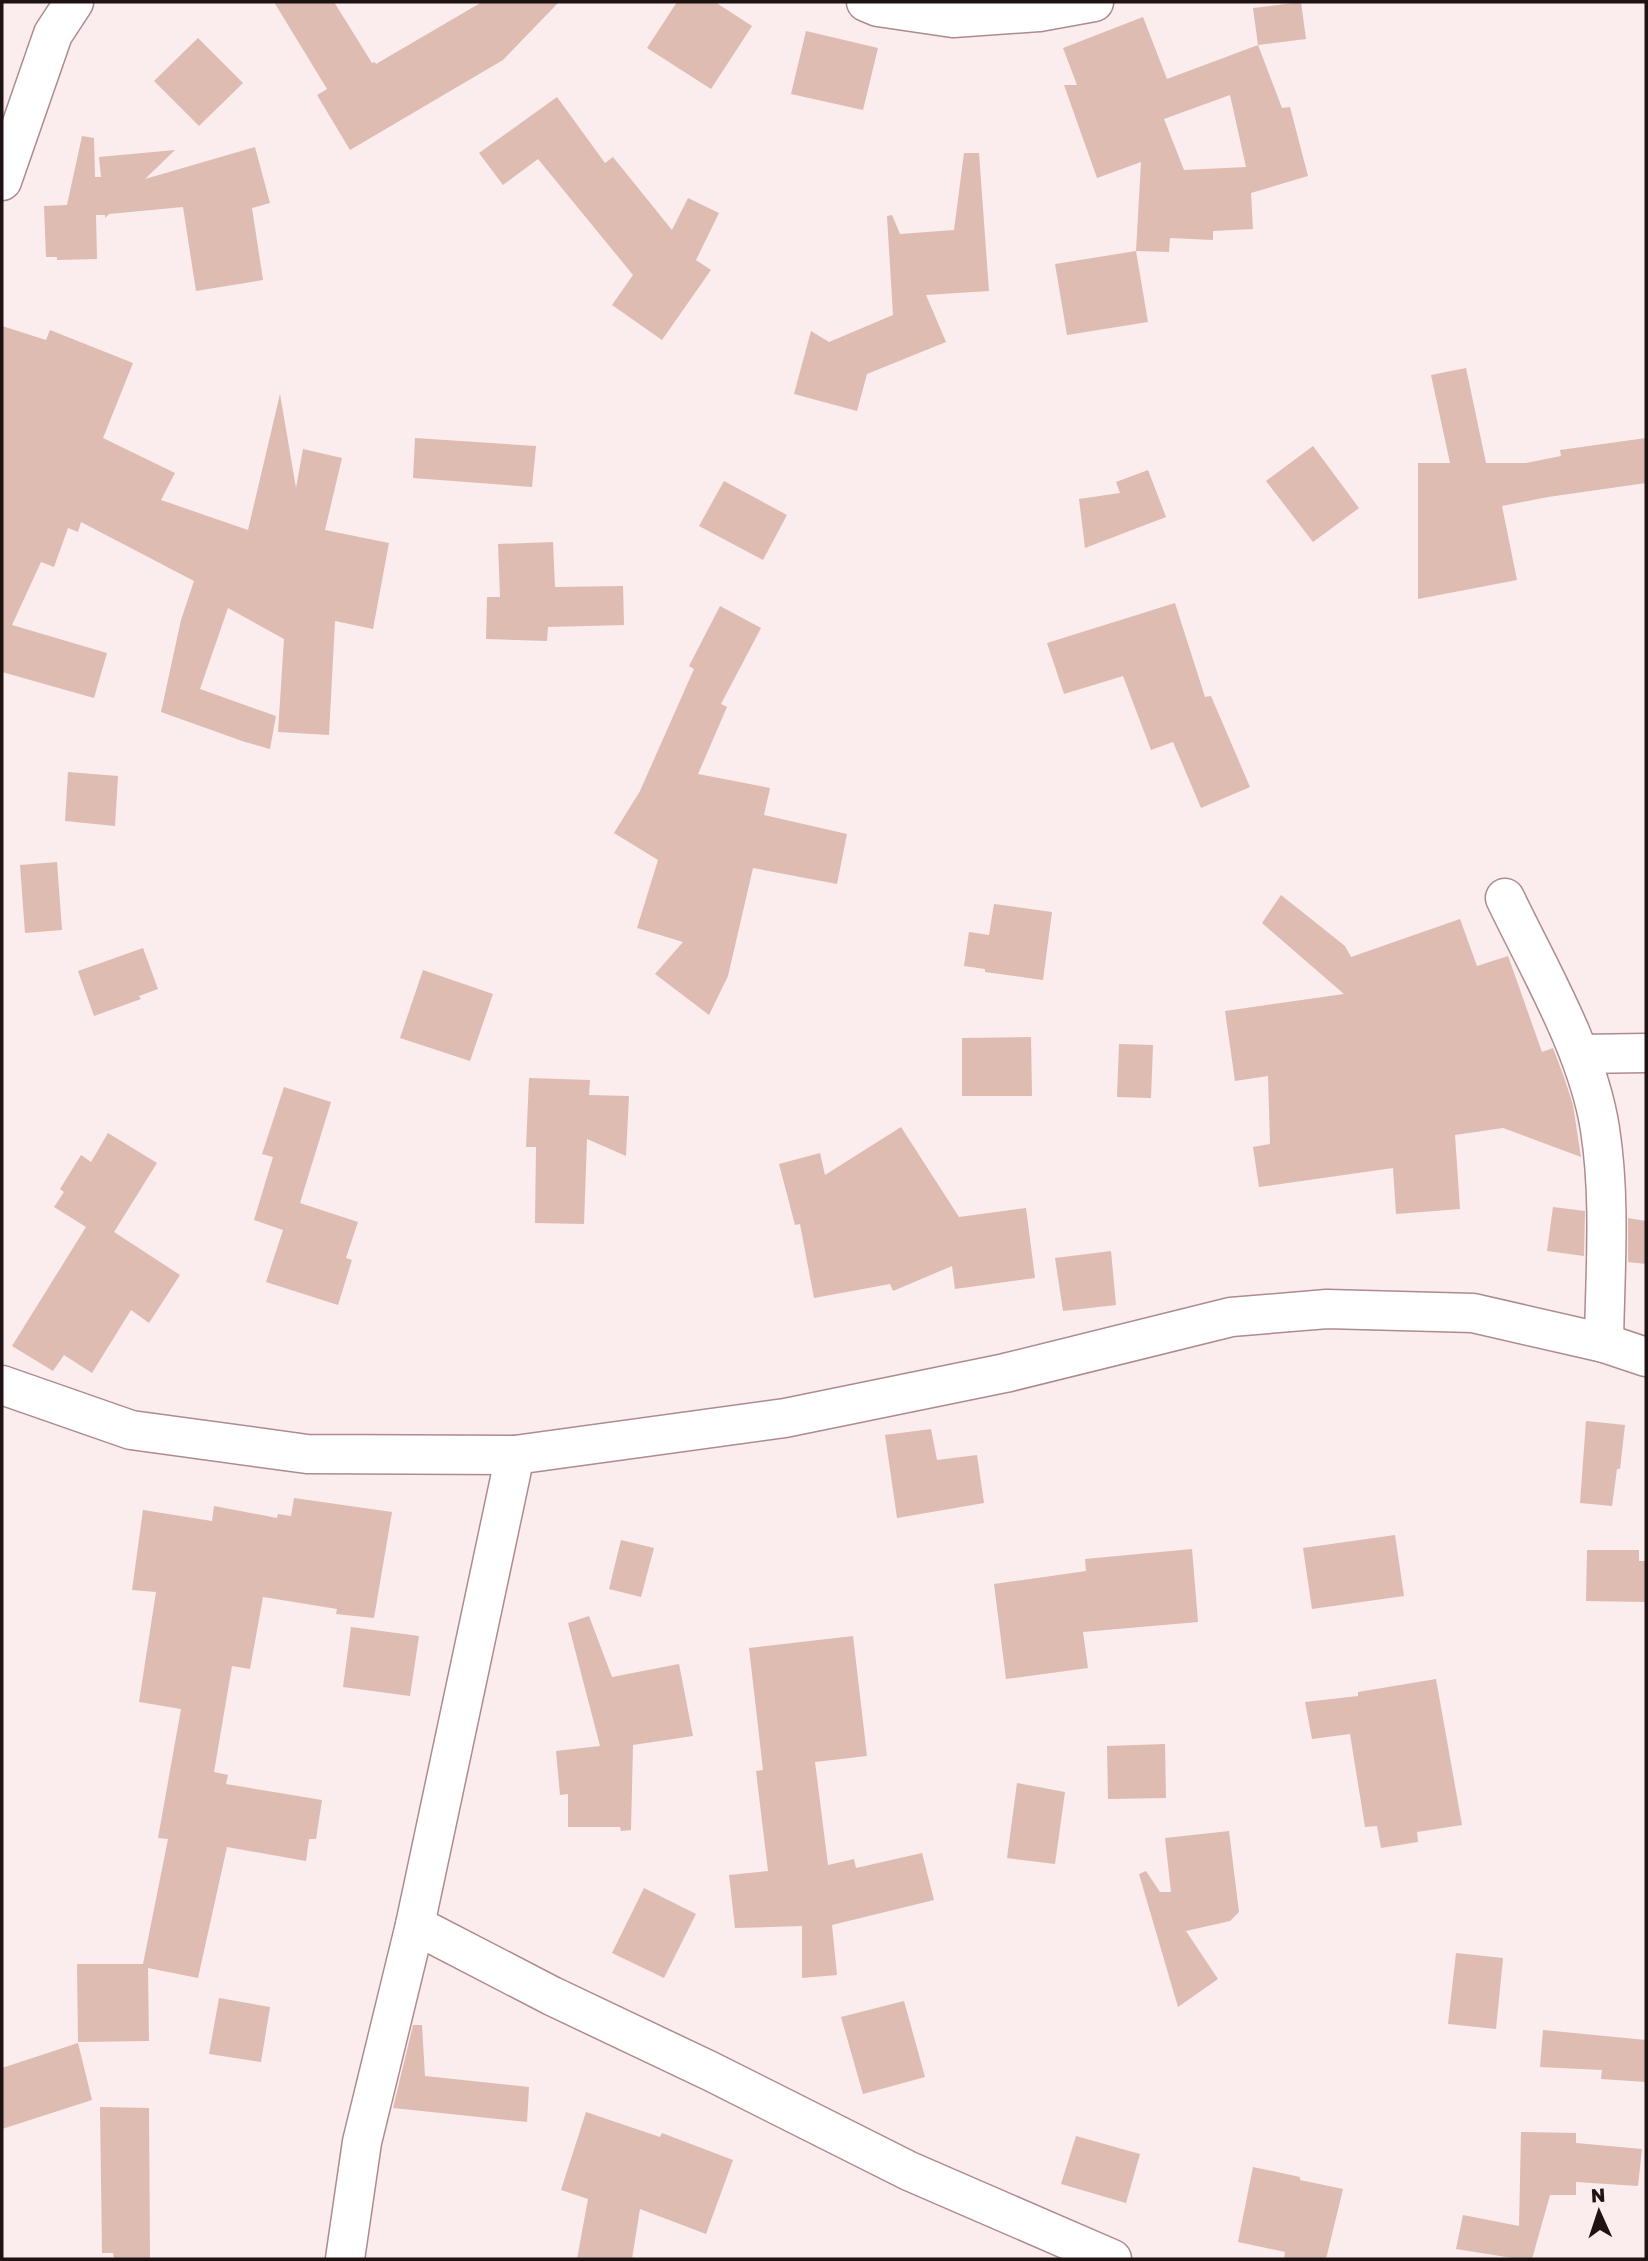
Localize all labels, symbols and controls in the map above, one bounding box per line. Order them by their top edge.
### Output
north arrow [1564,2177,1634,2247]
text: N [1590,2183,1606,2206]

